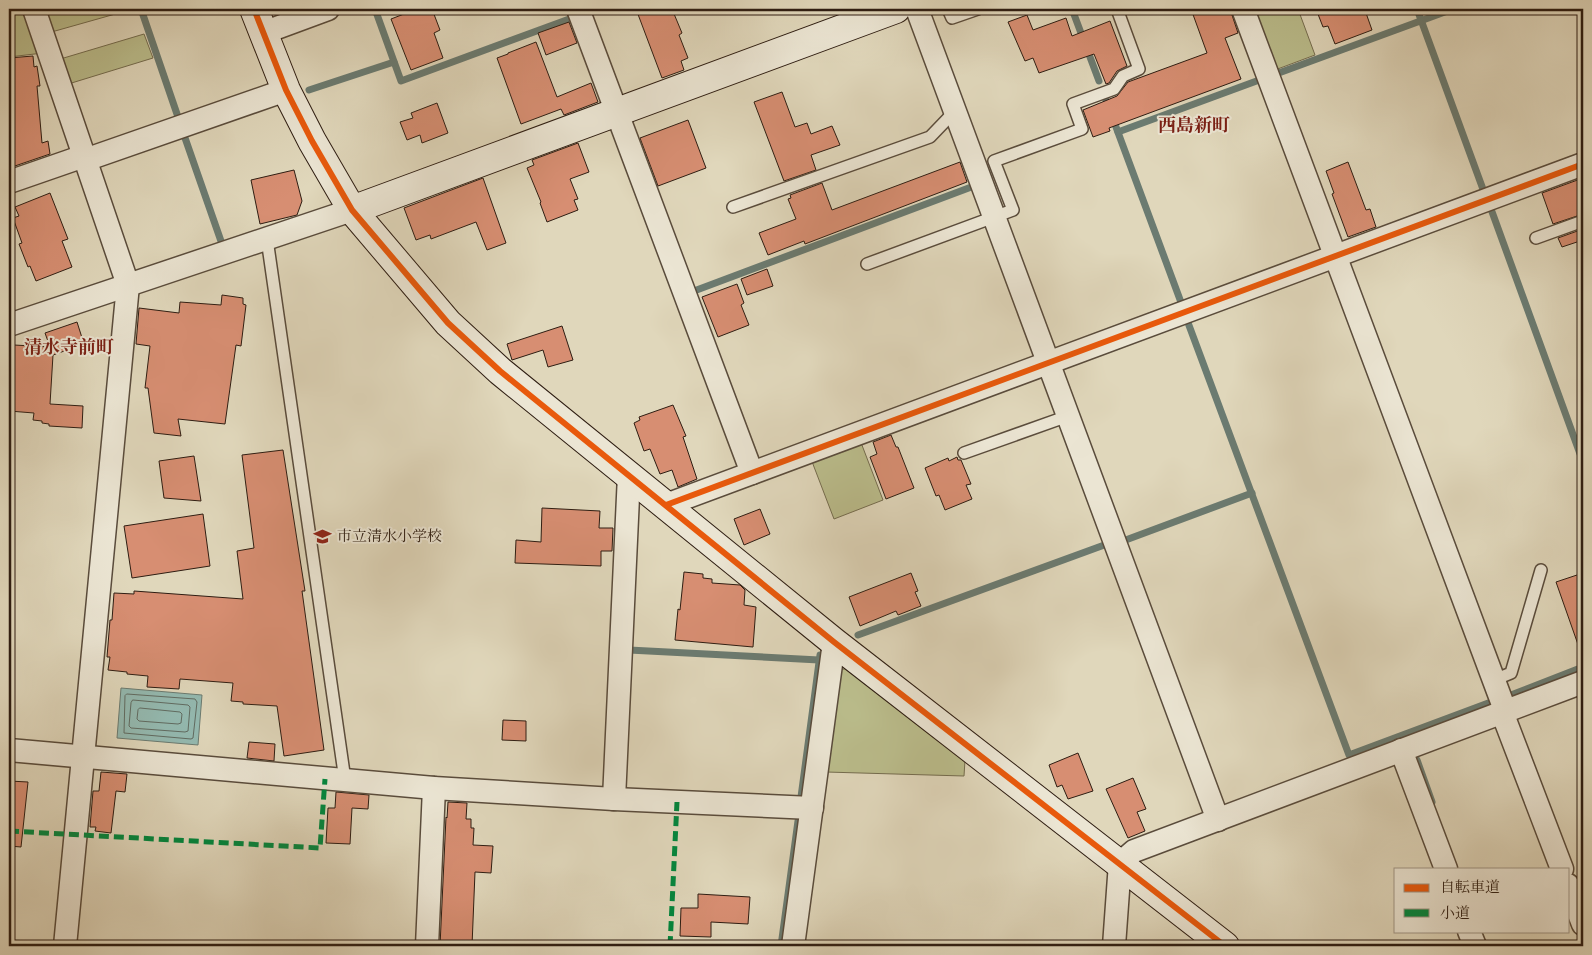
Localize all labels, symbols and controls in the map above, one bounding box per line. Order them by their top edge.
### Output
district label: 西島新町 [1158,114,1230,139]
district label: 清水寺前町 [24,336,114,361]
school or university icon: 市立清水小学校 [313,526,333,546]
place label: 市立清水小学校 [337,527,442,548]
legend [1394,868,1570,932]
text: 自転車道 [1440,878,1500,899]
text: 小道 [1440,904,1470,925]

